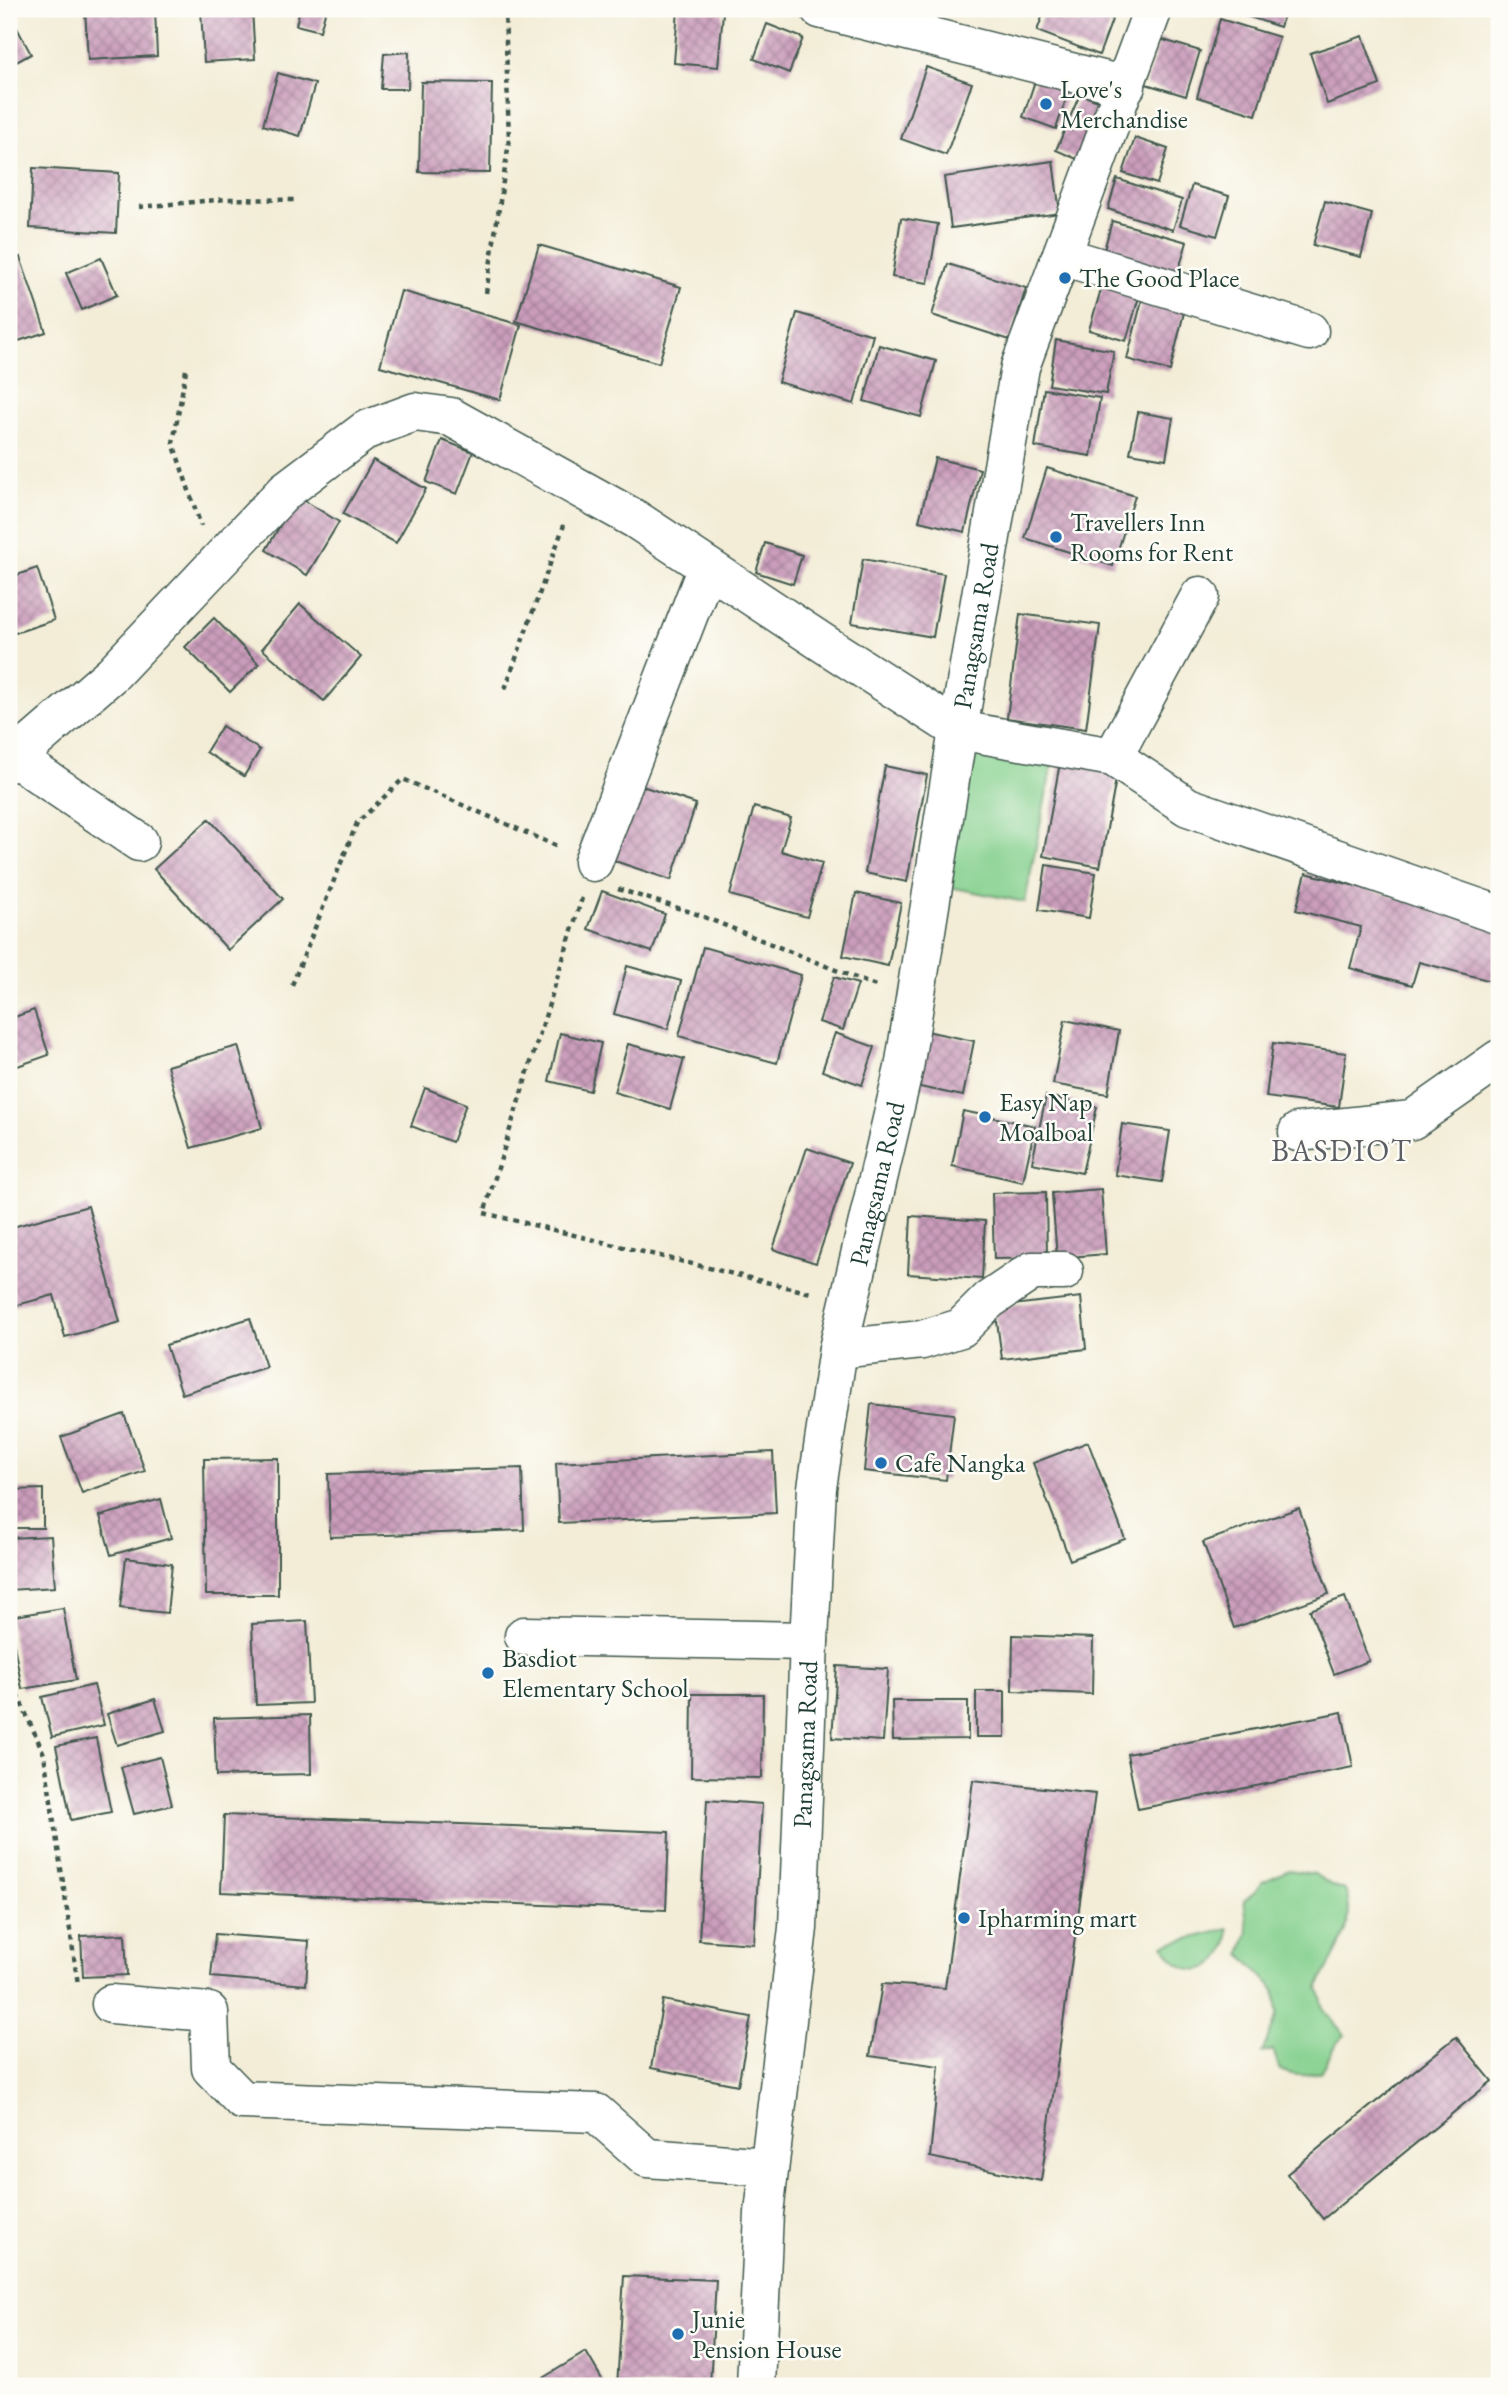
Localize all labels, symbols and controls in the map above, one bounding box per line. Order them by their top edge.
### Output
place label: Love's Merchandise [1060,72,1188,136]
marker: Love's Merchandise [1038,96,1054,112]
place label: The Good Place [1079,261,1239,295]
marker: The Good Place [1057,270,1073,286]
place label: Travellers Inn Rooms for Rent [1070,505,1233,569]
marker: Travellers Inn Rooms for Rent [1048,529,1064,545]
street label: Panagsama Road [945,539,1007,711]
place label: Easy Nap Moalboal [999,1085,1093,1149]
street label: Panagsama Road [841,1097,913,1269]
marker: Easy Nap Moalboal [977,1109,993,1125]
district label: BASDIOT [1271,1131,1413,1170]
place label: Cafe Nangka [895,1446,1026,1480]
marker: Cafe Nangka [873,1455,889,1471]
place label: Basdiot Elementary School [502,1641,689,1705]
street label: Panagsama Road [785,1659,825,1829]
marker: Basdiot Elementary School [480,1665,496,1681]
place label: Ipharming mart [978,1901,1137,1935]
marker: Ipharming mart [956,1910,972,1926]
place label: Junie Pension House [690,2302,842,2366]
marker: Junie Pension House [670,2326,686,2342]

